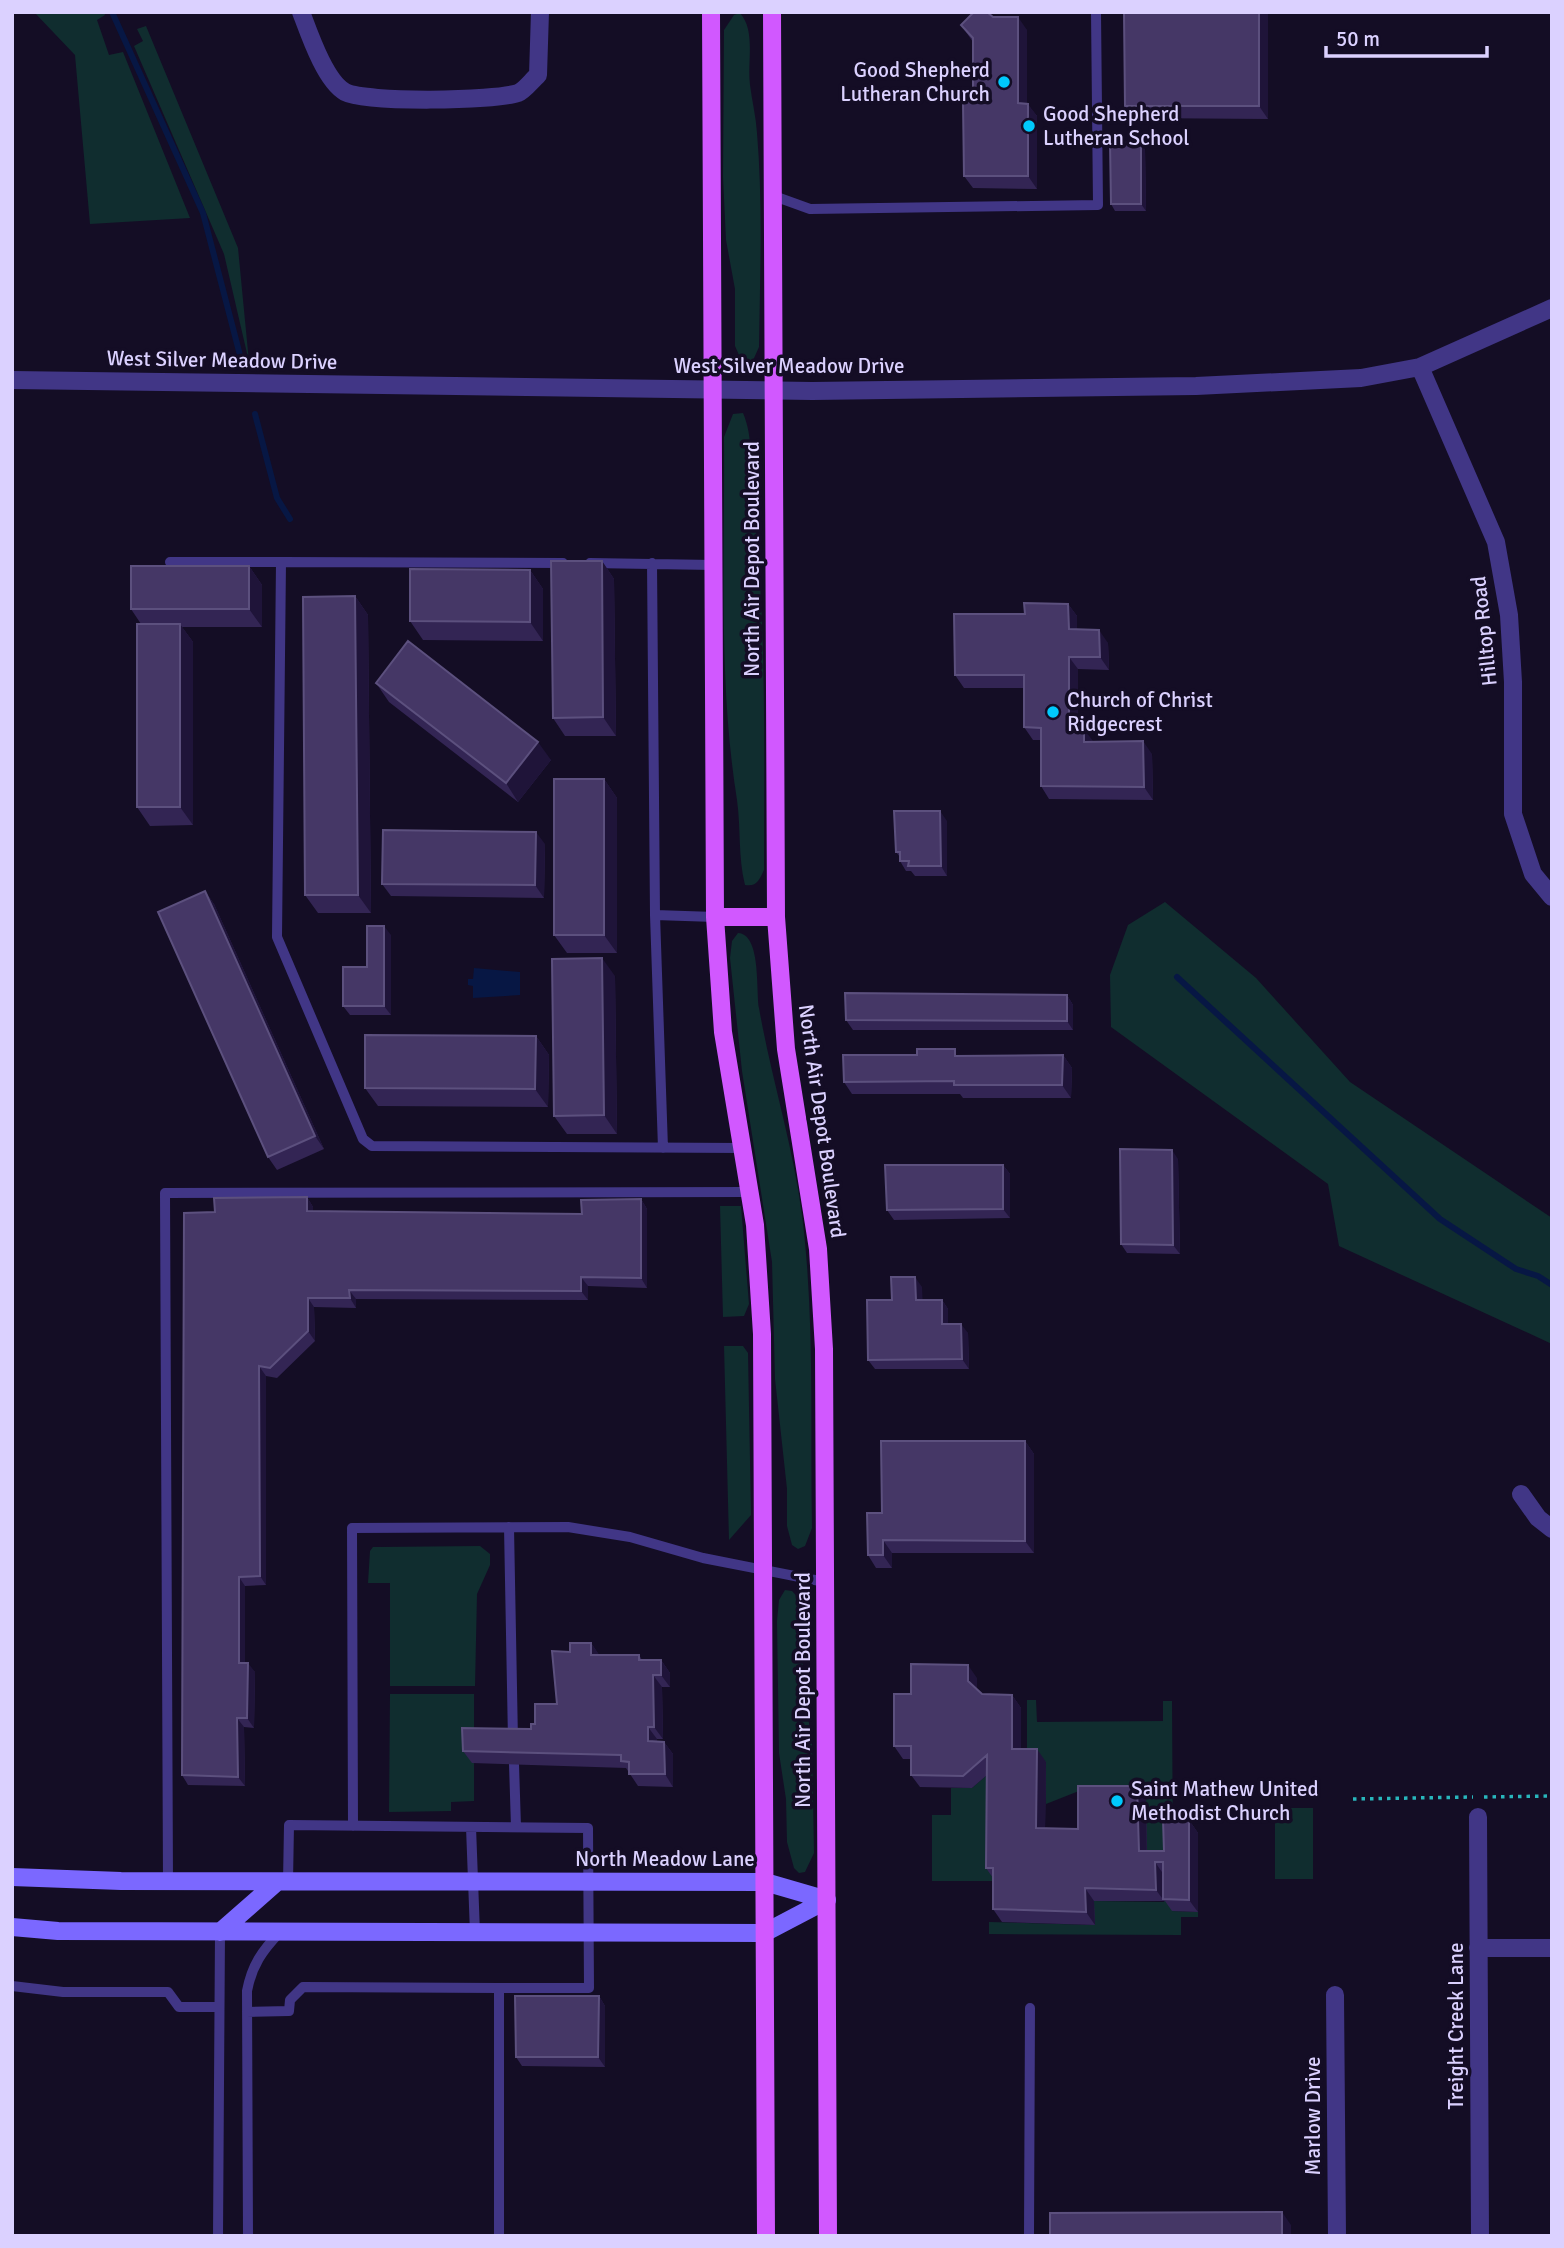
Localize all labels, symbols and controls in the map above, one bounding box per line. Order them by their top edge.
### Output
scale bar [1326,14,1487,58]
text: 50 m [1336,26,1380,52]
place label: Good Shepherd Lutheran Church [840,57,990,107]
marker: Good Shepherd Lutheran Church [996,74,1012,90]
place label: Good Shepherd Lutheran School [1043,101,1190,151]
marker: Good Shepherd Lutheran School [1021,118,1037,134]
street label: West Silver Meadow Drive [106,345,338,375]
street label: West Silver Meadow Drive [674,353,904,379]
street label: North Air Depot Boulevard [739,441,765,677]
street label: Hilltop Road [1465,575,1503,687]
place label: Church of Christ Ridgecrest [1067,687,1213,737]
marker: Church of Christ Ridgecrest [1045,704,1061,720]
street label: North Air Depot Boulevard [793,1002,851,1240]
street label: North Air Depot Boulevard [790,1572,816,1808]
place label: Saint Mathew United Methodist Church [1131,1776,1319,1826]
marker: Saint Mathew United Methodist Church [1109,1793,1125,1809]
street label: North Meadow Lane [575,1846,755,1872]
street label: Treight Creek Lane [1443,1943,1469,2109]
street label: Marlow Drive [1300,2057,1326,2175]

